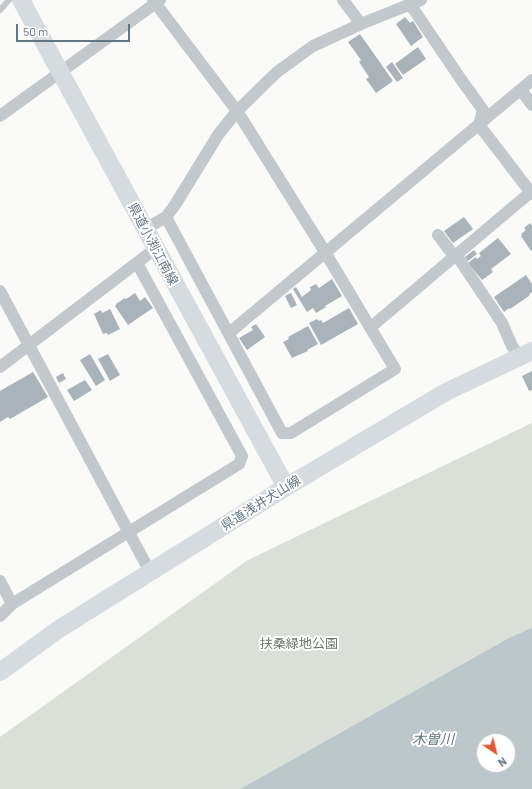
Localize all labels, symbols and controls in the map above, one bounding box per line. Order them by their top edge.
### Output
scale bar [18,16,132,42]
text: 50 m [23,24,48,38]
street label: 県道小渕江南線 [125,200,181,288]
street label: 県道浅井犬山線 [218,472,304,534]
park label: 扶桑緑地公園 [260,636,338,652]
water label: 木曽川 [412,731,454,747]
north arrow [476,733,516,773]
text: N [496,755,509,770]

